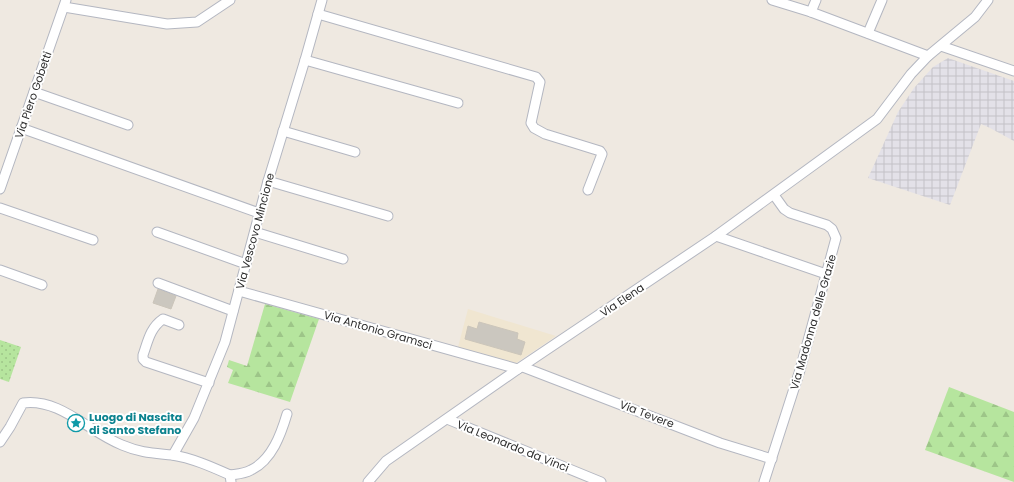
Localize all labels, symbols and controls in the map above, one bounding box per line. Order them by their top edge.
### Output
street label: Via Piero Gobetti [11,49,55,141]
street label: Via Vescovo Mincione [232,171,278,291]
street label: Via Madonna delle Grazie [786,252,840,392]
street label: Via Elena [597,279,647,321]
street label: Via Antonio Gramsci [322,307,434,353]
street label: Via Tevere [617,396,677,432]
place label: Luogo di Nascita di Santo Stefano [89,409,182,438]
place icon: Luogo di Nascita di Santo Stefano [66,413,86,433]
street label: Via Leonardo da Vinci [455,416,572,476]

